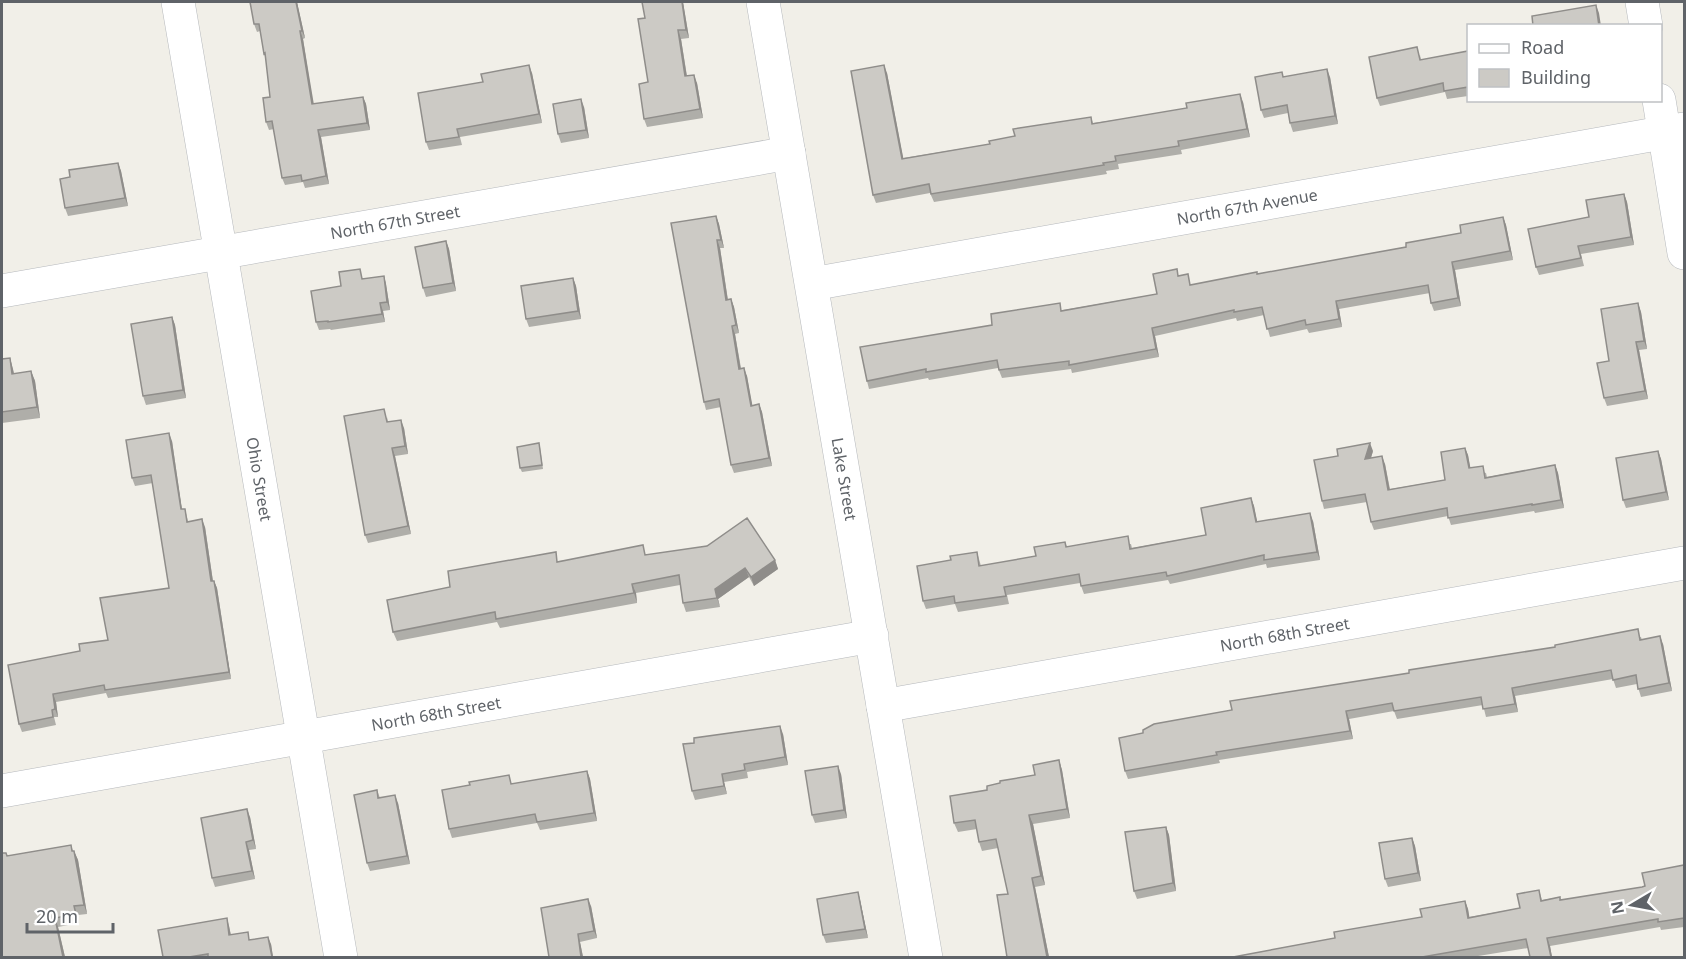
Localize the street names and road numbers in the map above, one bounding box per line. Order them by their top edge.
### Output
street label: North 67th Avenue [1175,183,1319,230]
street label: North 67th Street [328,200,462,244]
street label: Ohio Street [241,435,277,523]
street label: Lake Street [826,436,862,523]
street label: North 68th Street [1218,612,1351,657]
street label: North 68th Street [370,691,503,736]

